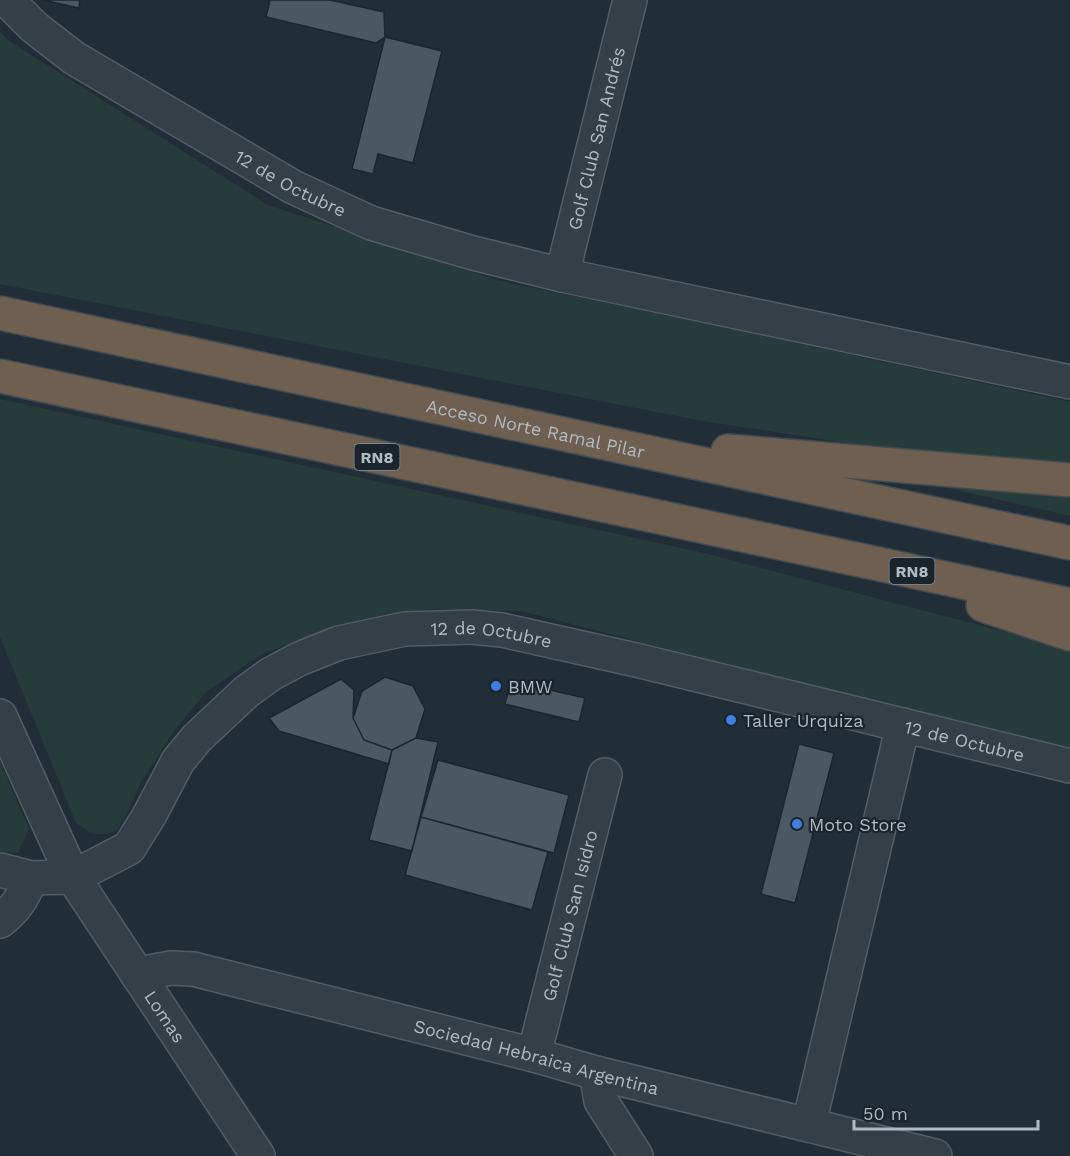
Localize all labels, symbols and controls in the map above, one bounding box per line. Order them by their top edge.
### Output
street label: Golf Club San Andrés [563,44,629,232]
street label: 12 de Octubre [231,145,349,221]
street label: Acceso Norte Ramal Pilar [425,394,647,462]
road number: RN8 [354,444,400,470]
road number: RN8 [890,558,934,584]
street label: 12 de Octubre [430,616,554,651]
place label: BMW [508,676,552,697]
marker: BMW [489,679,503,693]
place label: Taller Urquiza [743,710,863,731]
marker: Taller Urquiza [724,713,738,727]
street label: 12 de Octubre [903,716,1027,765]
place label: Moto Store [809,814,907,835]
marker: Moto Store [790,817,804,831]
street label: Golf Club San Isidro [538,828,601,1003]
street label: Lomas [141,986,190,1046]
street label: Sociedad Hebraica Argentina [412,1015,661,1098]
scale bar [854,1093,1038,1131]
text: 50 m [863,1103,908,1124]

